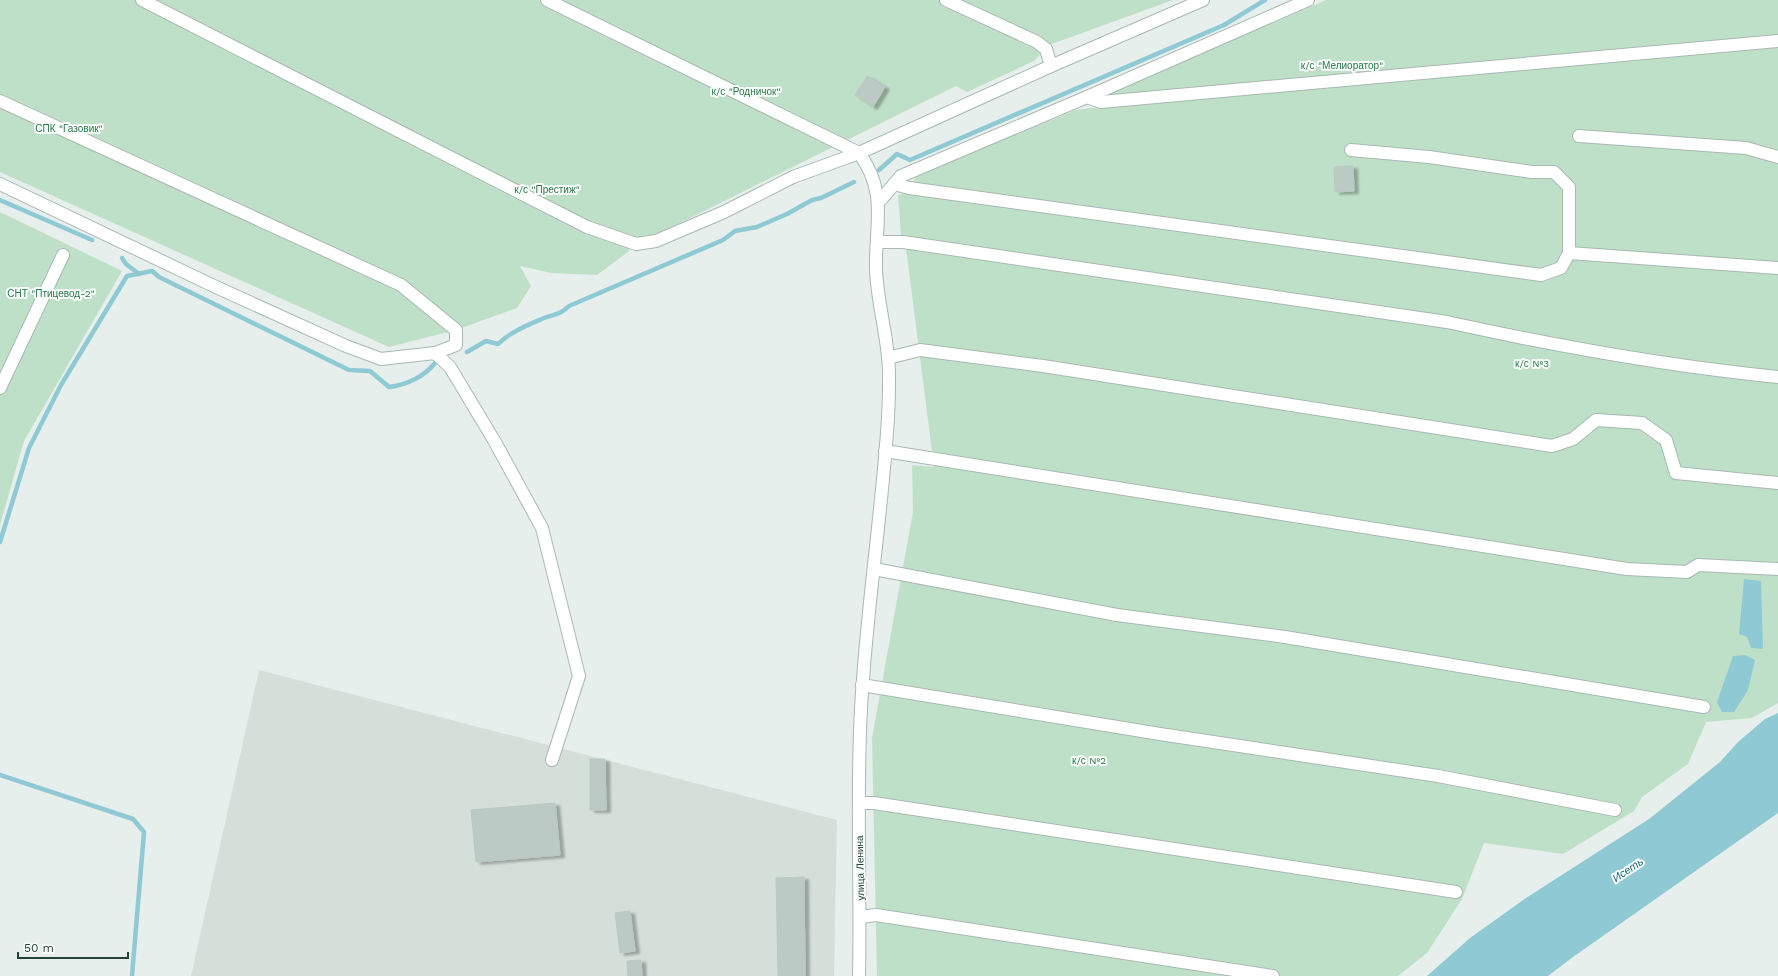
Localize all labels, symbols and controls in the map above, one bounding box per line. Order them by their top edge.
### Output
park label: к/с "Мелиоратор" [1301,60,1383,71]
park label: к/с "Родничок" [712,86,780,97]
park label: СПК "Газовик" [35,123,103,134]
park label: к/с "Престиж" [514,184,580,195]
park label: СНТ "Птицевод-2" [7,288,95,299]
park label: к/с №3 [1515,358,1549,369]
park label: к/с №2 [1072,755,1106,766]
street label: улица Ленина [854,835,866,901]
water label: Исеть [1610,855,1646,885]
scale bar [18,934,128,960]
text: 50 m [24,941,54,955]

